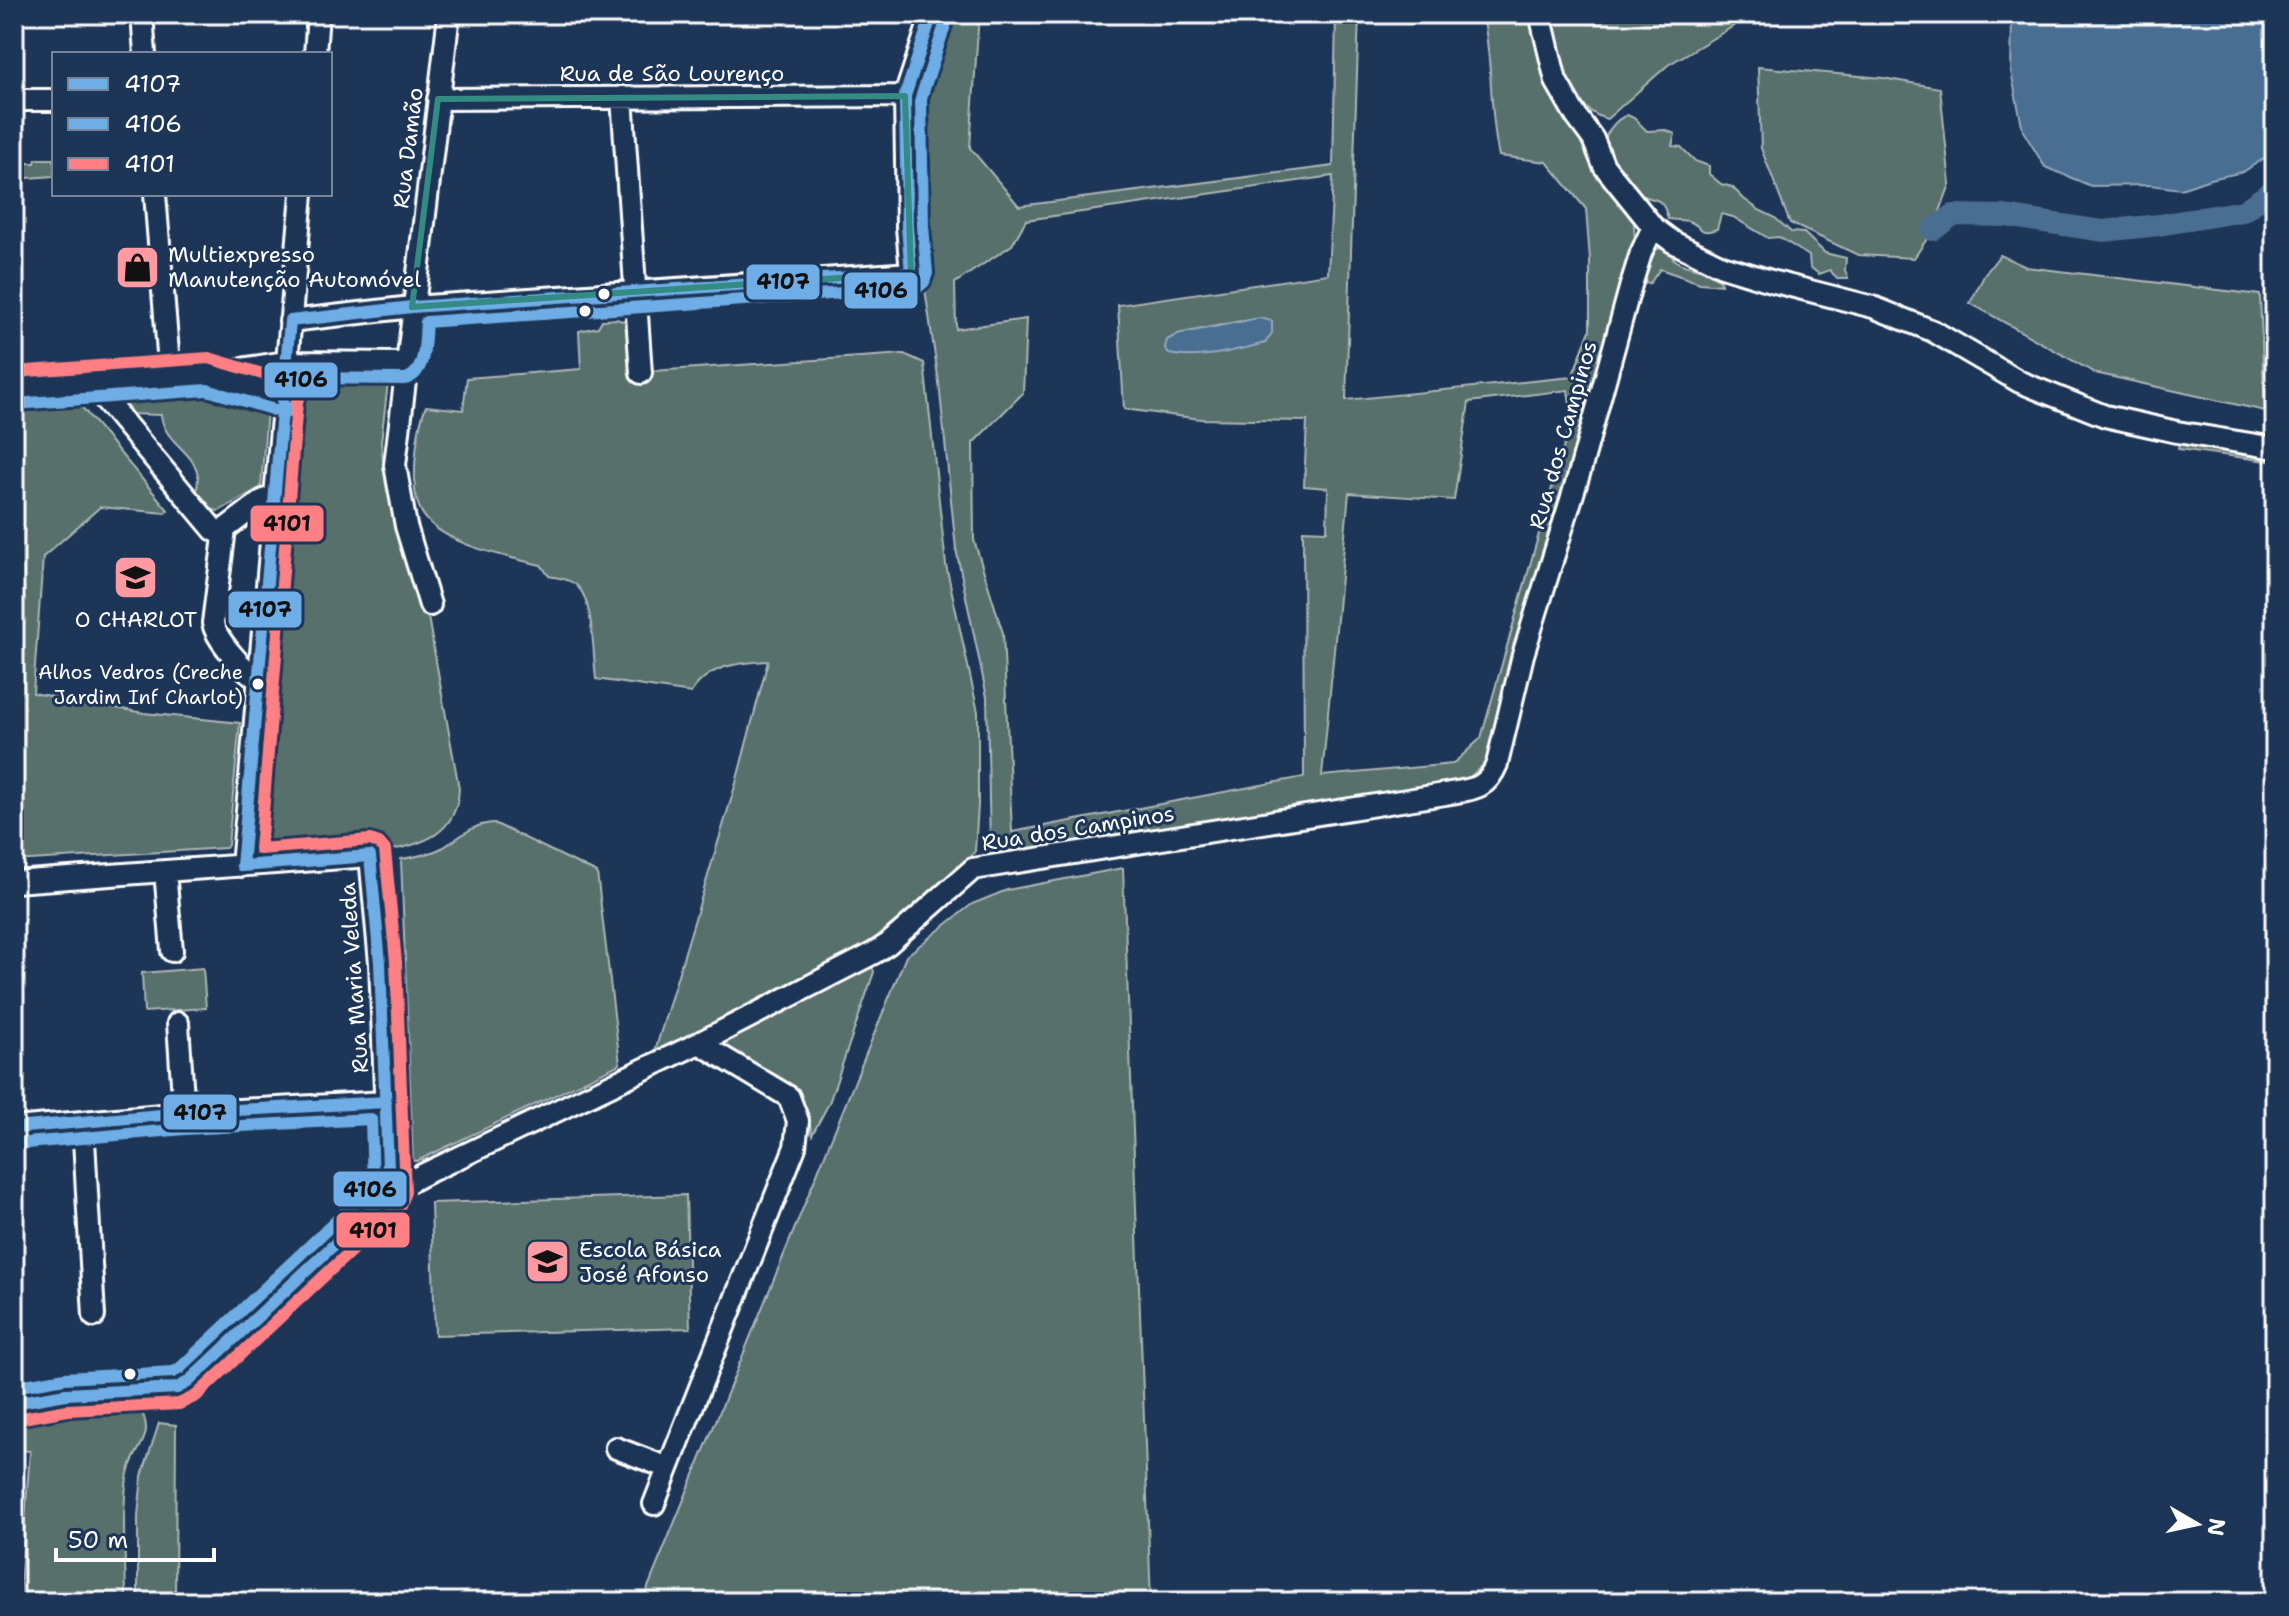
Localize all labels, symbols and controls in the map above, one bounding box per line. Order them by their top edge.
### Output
legend [52,52,332,196]
street label: Rua de São Lourenço [560,59,784,88]
text: 4107 [124,68,181,100]
street label: Rua Damão [386,86,430,210]
text: 4106 [124,108,182,140]
text: 4101 [124,148,175,180]
place label: Multiexpresso Manutenção Automóvel [168,240,422,294]
shop icon: Multiexpresso Manutenção Automóvel [113,243,161,291]
line badge: 4107 [745,263,821,301]
text: 4107 [756,267,810,296]
line badge: 4106 [843,271,919,310]
text: 4106 [854,276,908,305]
unlabelled marker [596,286,612,302]
unlabelled marker [577,303,593,319]
street label: Rua dos Campinos [1522,337,1604,533]
line badge: 4106 [263,361,339,399]
text: 4106 [274,365,328,394]
line badge: 4101 [249,504,325,543]
text: 4101 [263,509,311,538]
school or university icon: O CHARLOT [112,554,160,602]
line badge: 4107 [227,590,303,629]
text: 4107 [238,595,292,624]
place label: O CHARLOT [75,605,198,634]
place label: Alhos Vedros (Creche Jardim Inf Charlot) [38,659,243,710]
marker: Alhos Vedros (Creche Jardim Inf Charlot) [250,676,266,692]
street label: Rua dos Campinos [980,798,1176,858]
street label: Rua Maria Veleda [333,881,375,1074]
line badge: 4107 [162,1093,238,1131]
text: 4107 [173,1098,227,1127]
line badge: 4106 [332,1170,408,1208]
text: 4106 [343,1175,397,1204]
line badge: 4101 [335,1211,411,1249]
text: 4101 [349,1216,397,1245]
place label: Escola Básica José Afonso [579,1235,722,1289]
school or university icon: Escola Básica José Afonso [524,1238,572,1286]
unlabelled marker [122,1366,138,1382]
north arrow [2157,1484,2237,1564]
scale bar [56,1512,214,1562]
text: N [2201,1516,2232,1538]
text: 50 m [68,1524,128,1556]

